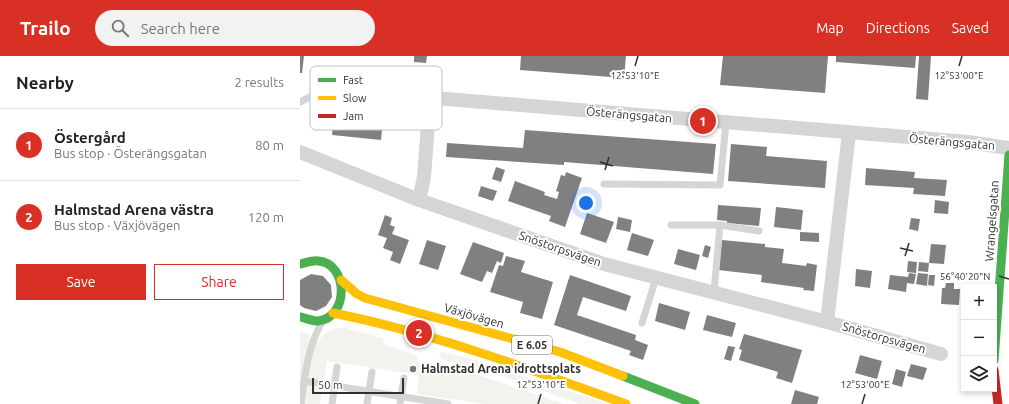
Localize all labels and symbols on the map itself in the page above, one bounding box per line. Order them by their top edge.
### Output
legend [310,66,442,130]
text: 12°53'10"E [610,70,660,81]
text: 12°53'00"E [934,70,984,81]
text: Fast [343,74,364,86]
text: Slow [343,92,367,104]
street label: Österängsgatan [586,104,673,125]
pin: 1 [690,106,716,136]
text: Jam [343,110,364,122]
street label: Österängsgatan [909,131,996,152]
street label: Wrangelsgatan [982,180,1001,262]
your location [576,193,596,213]
street label: Snöstorpsvägen [517,228,603,269]
text: 56°40'20"N [940,271,990,282]
street label: Växjövägen [443,301,506,330]
pin: 2 [406,318,432,348]
street label: Snöstorpsvägen [841,319,927,356]
road number: E 6.05 [512,336,552,354]
place label: Halmstad Arena idrottsplats [421,362,581,375]
marker: Halmstad Arena idrottsplats [408,364,418,374]
scale bar [312,376,404,395]
text: 12°53'10"E [516,379,566,390]
text: 12°53'00"E [840,379,890,390]

